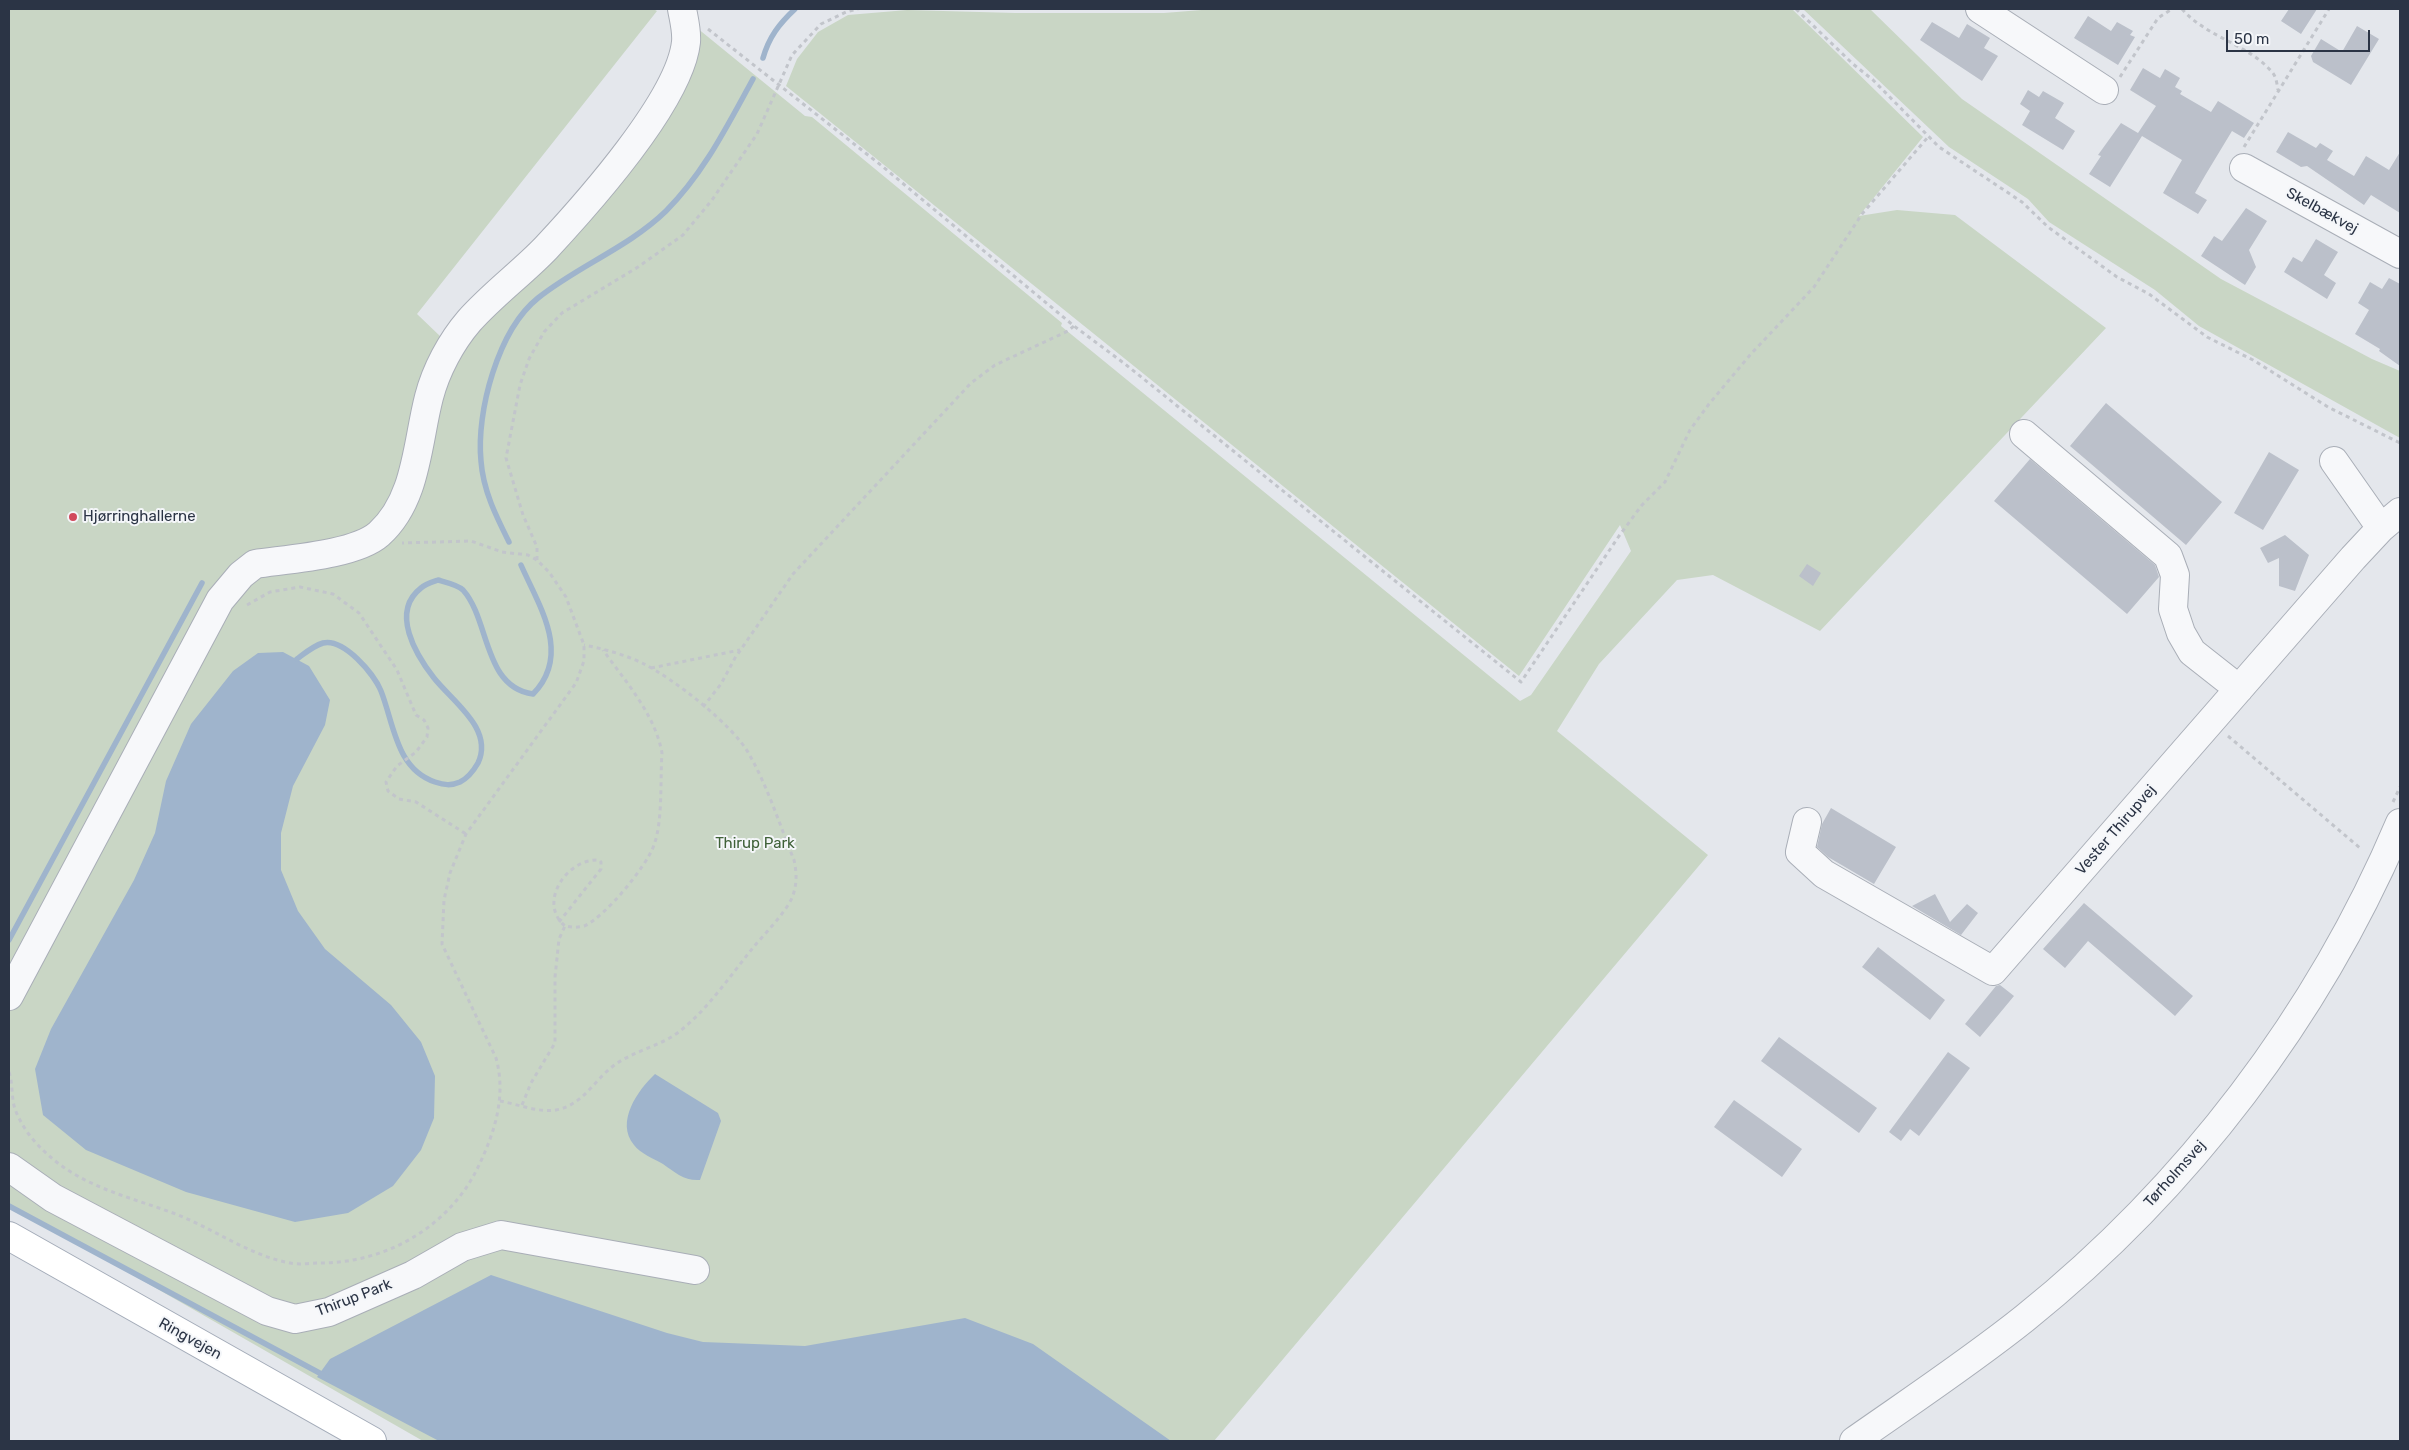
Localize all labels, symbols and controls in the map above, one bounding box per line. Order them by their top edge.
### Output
scale bar [2229,20,2373,52]
text: 50 m [2234,30,2269,48]
street label: Skelbækvej [2283,184,2361,238]
place label: Hjørringhallerne [83,508,196,526]
marker: Hjørringhallerne [67,511,79,523]
street label: Vester Thirupvej [2072,781,2160,879]
park label: Thirup Park [715,835,795,853]
street label: Tørholmsvej [2140,1137,2210,1211]
street label: Thirup Park [314,1275,394,1321]
street label: Ringvejen [155,1314,225,1364]

